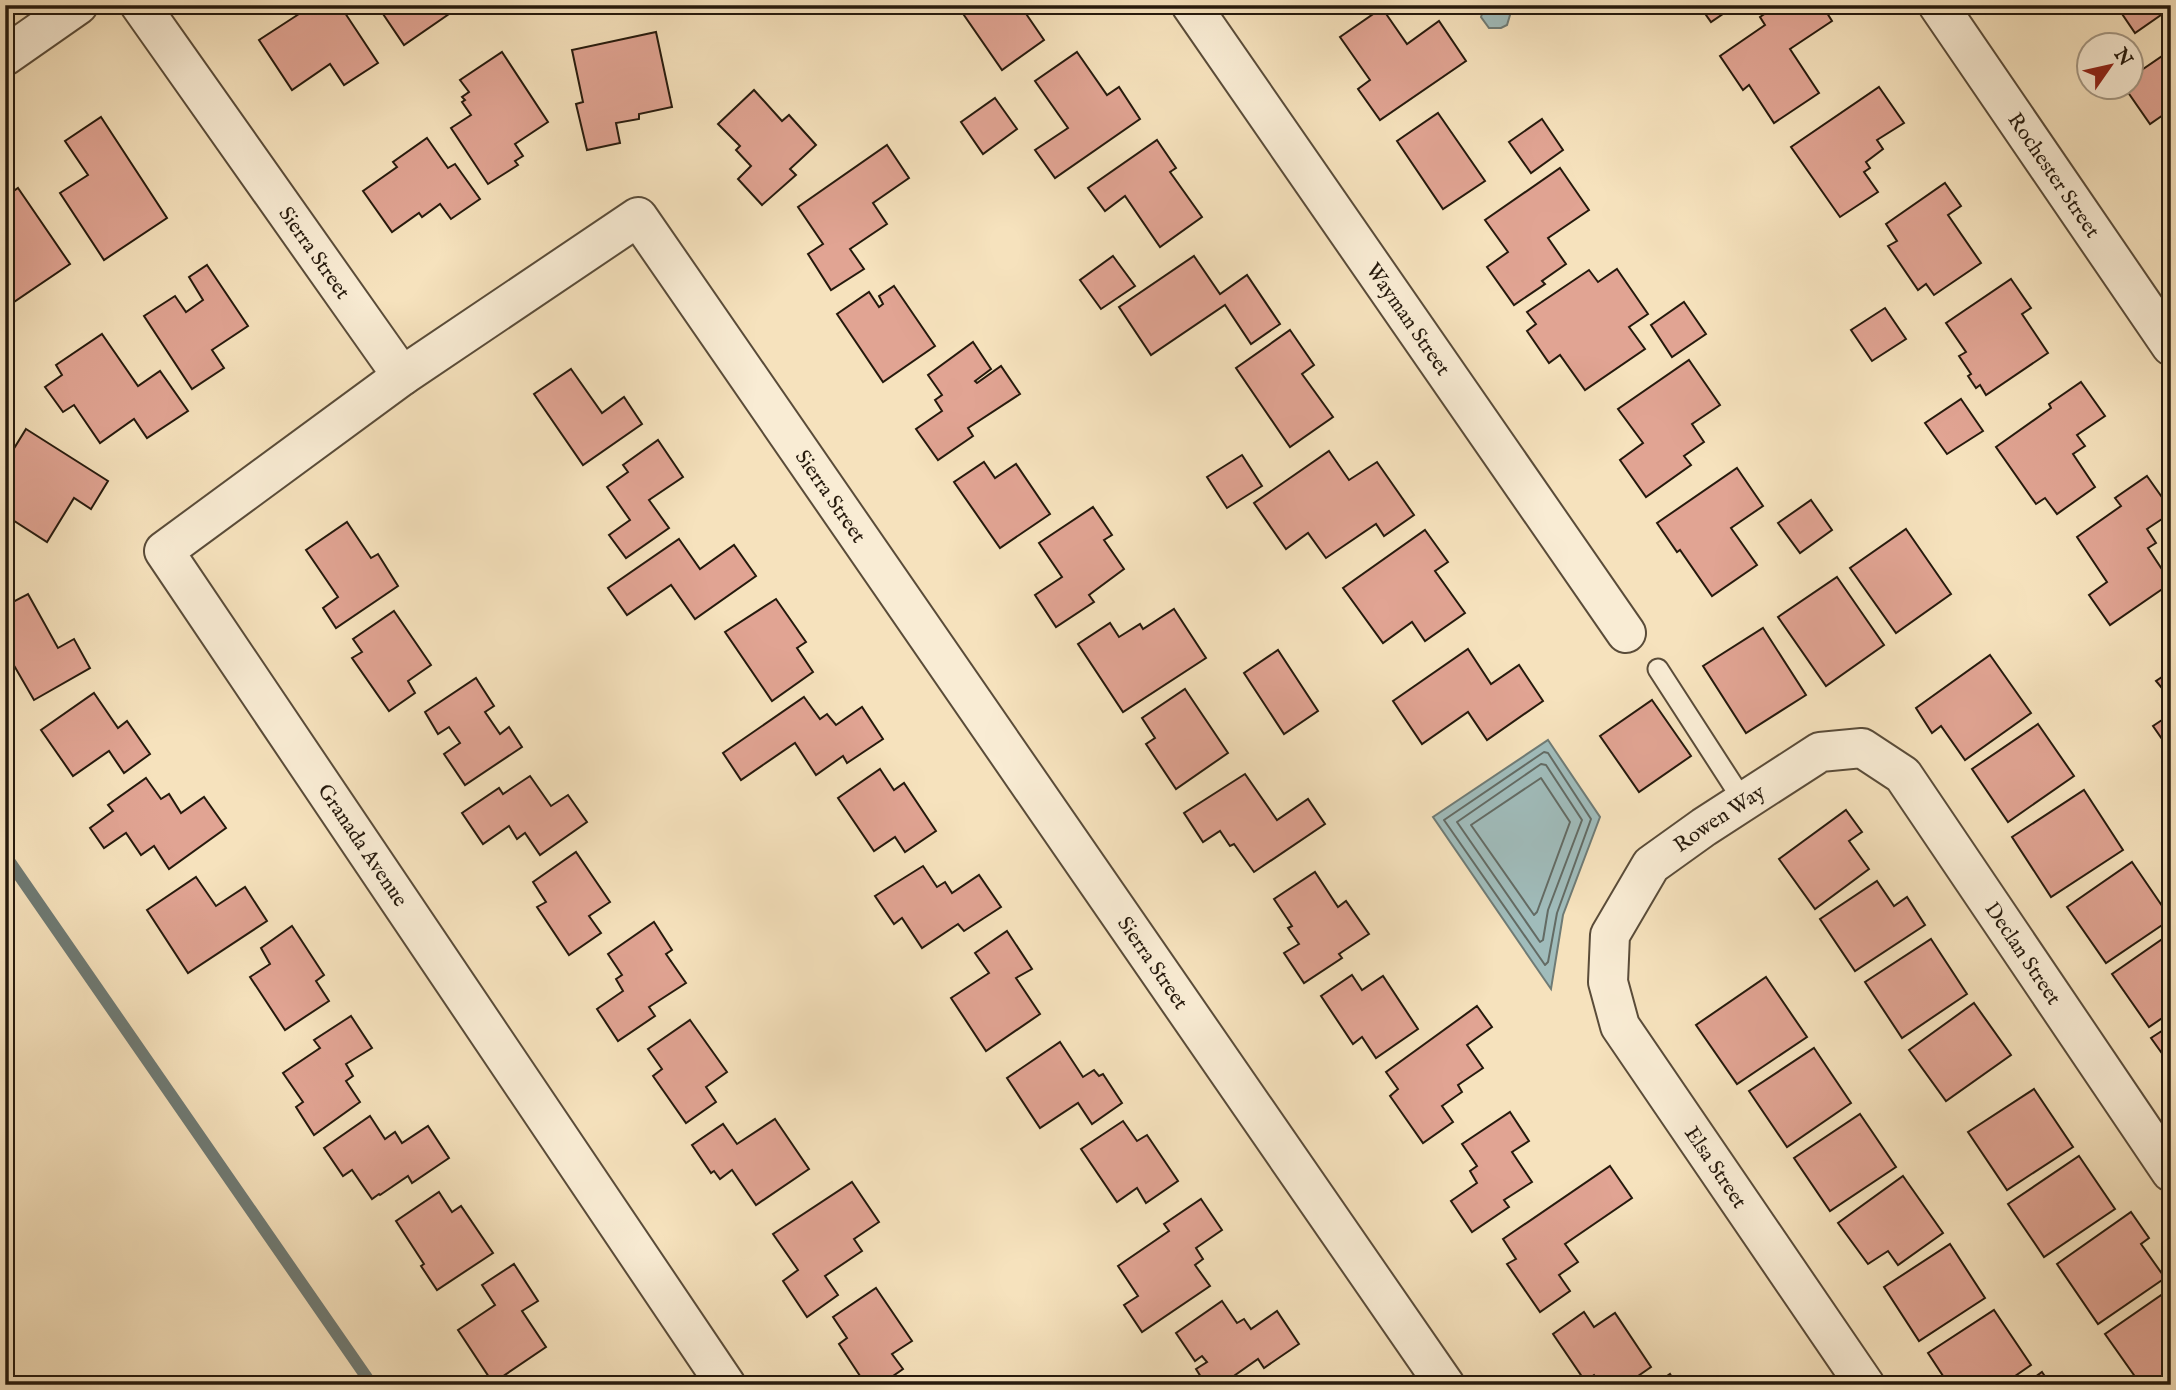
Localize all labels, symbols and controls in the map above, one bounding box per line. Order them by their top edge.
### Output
north arrow [2074,32,2144,102]
text: N [2107,43,2137,72]
street label: Rochester Street [2001,108,2105,244]
street label: Sierra Street [272,202,356,305]
street label: Wayman Street [1359,258,1456,382]
street label: Sierra Street [788,445,871,549]
street label: Granada Avenue [311,779,413,913]
street label: Rowen Way [1669,779,1771,859]
street label: Declan Street [1978,897,2066,1011]
street label: Sierra Street [1110,912,1194,1015]
street label: Elsa Street [1677,1122,1752,1214]

